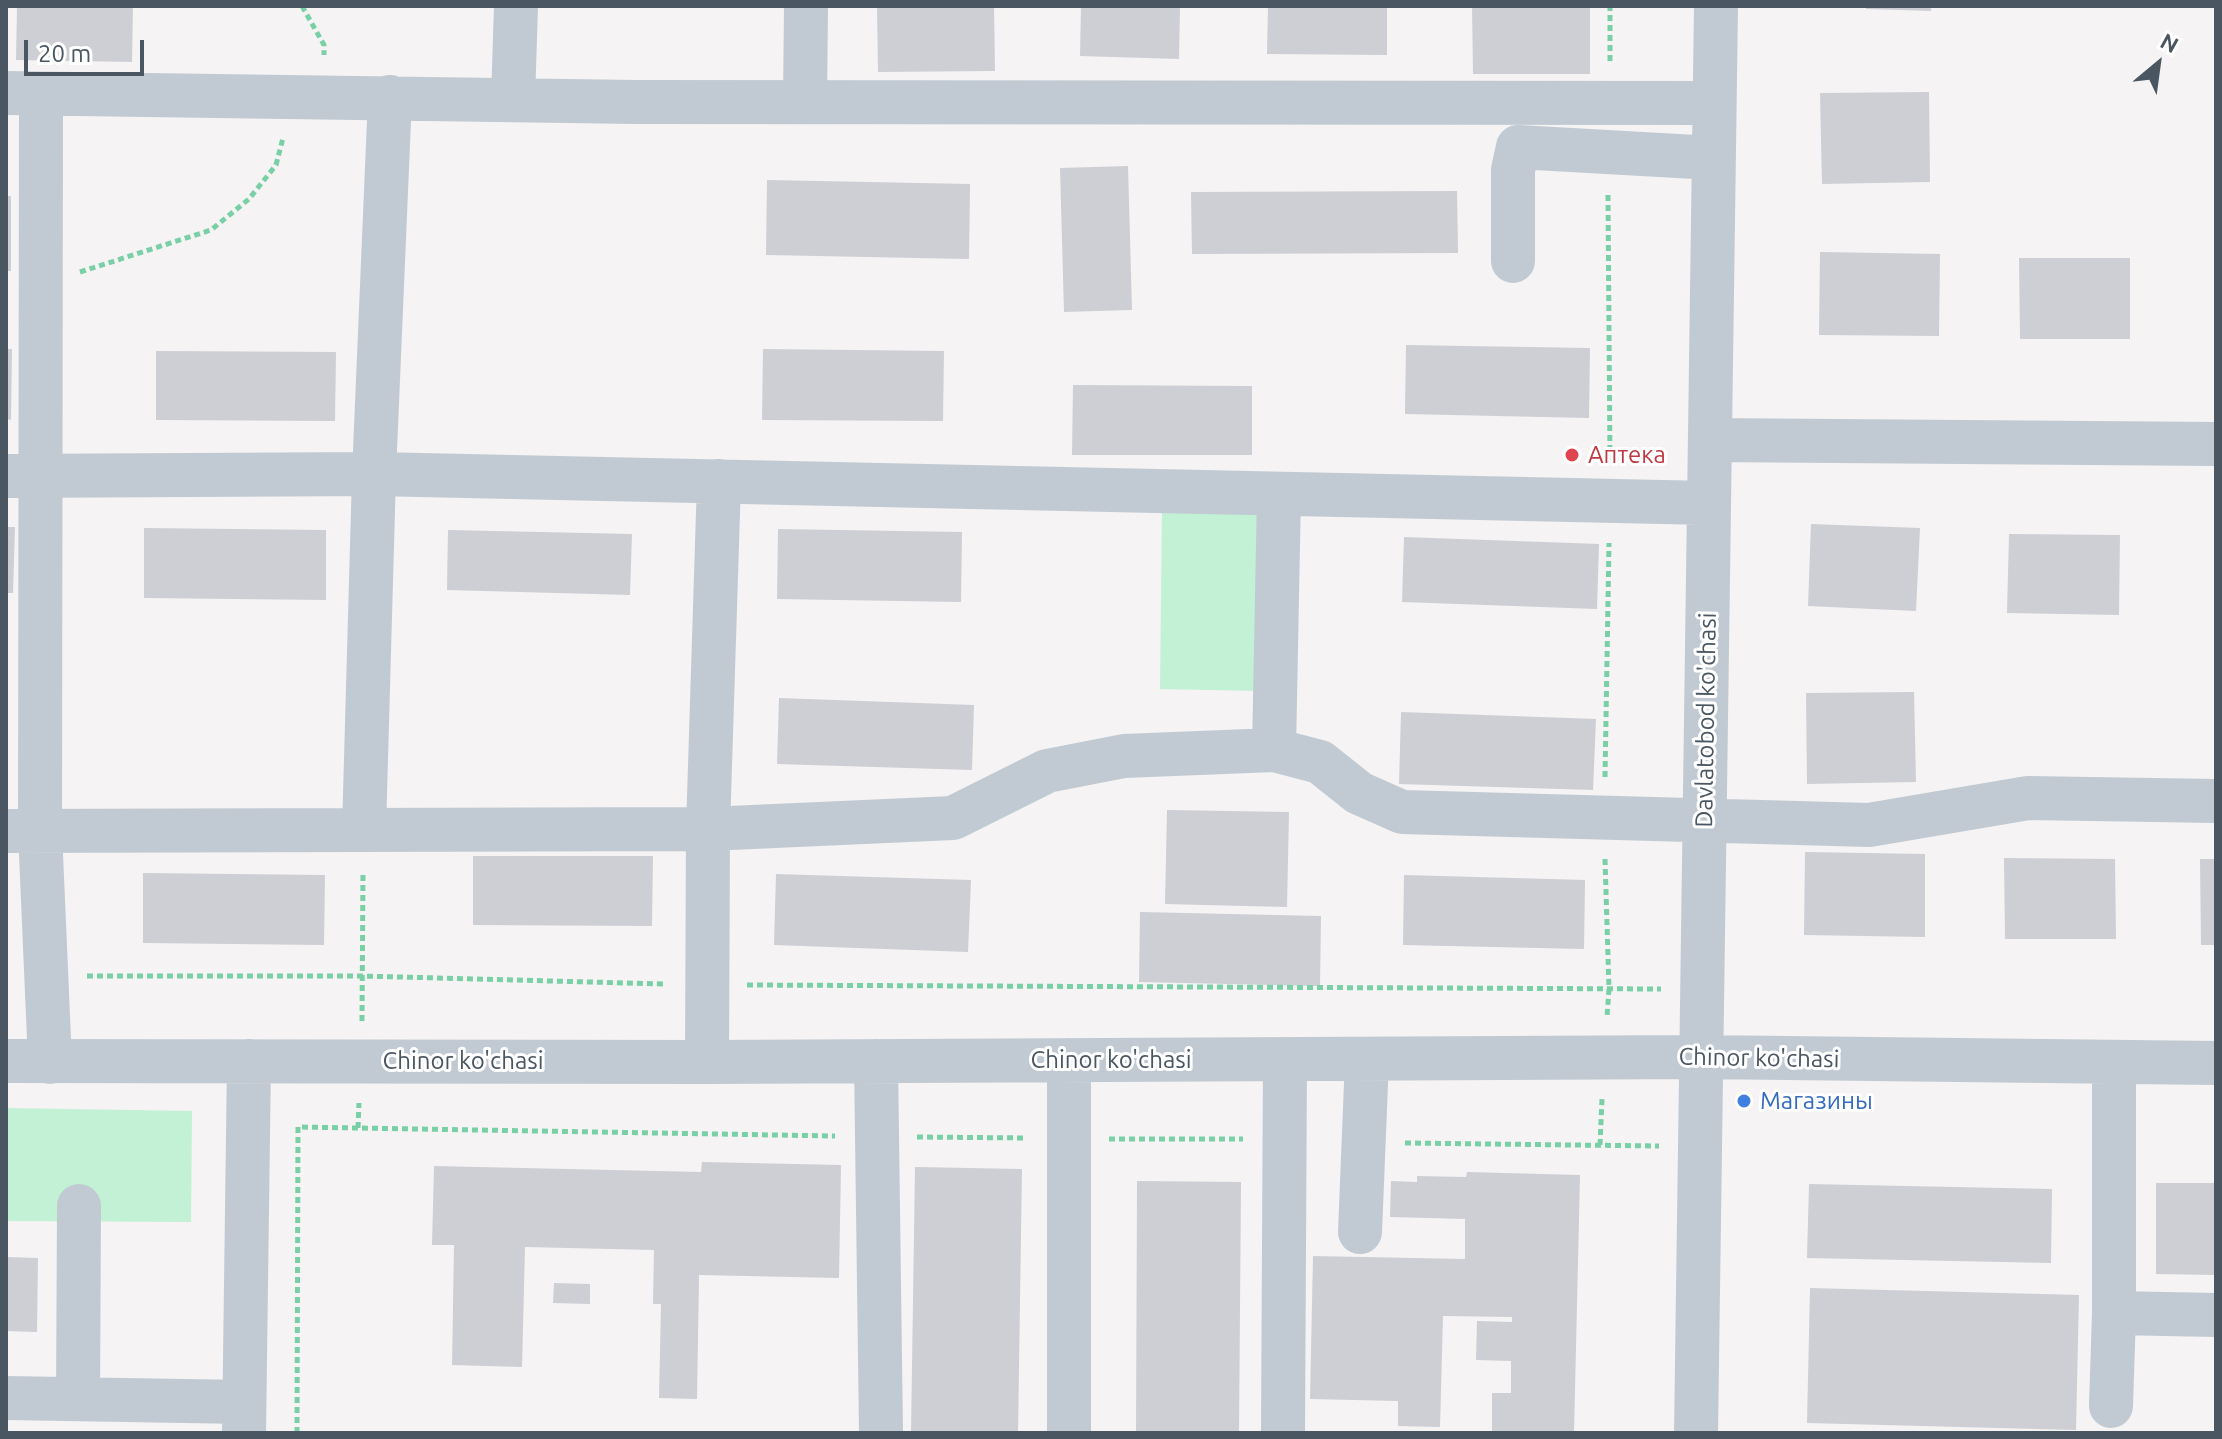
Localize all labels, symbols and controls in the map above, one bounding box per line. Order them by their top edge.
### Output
scale bar [28,24,148,74]
north arrow [2118,24,2198,104]
text: N [2157,28,2183,57]
text: 20 m [38,40,91,67]
place label: Аптека [1588,441,1666,469]
marker: Аптека [1563,446,1581,464]
street label: Davlatobod ko'chasi [1690,612,1722,828]
street label: Chinor ko'chasi [1678,1042,1840,1074]
street label: Chinor ko'chasi [1031,1046,1191,1074]
street label: Chinor ko'chasi [383,1047,543,1075]
place label: Магазины [1760,1087,1873,1115]
marker: Магазины [1735,1092,1753,1110]

